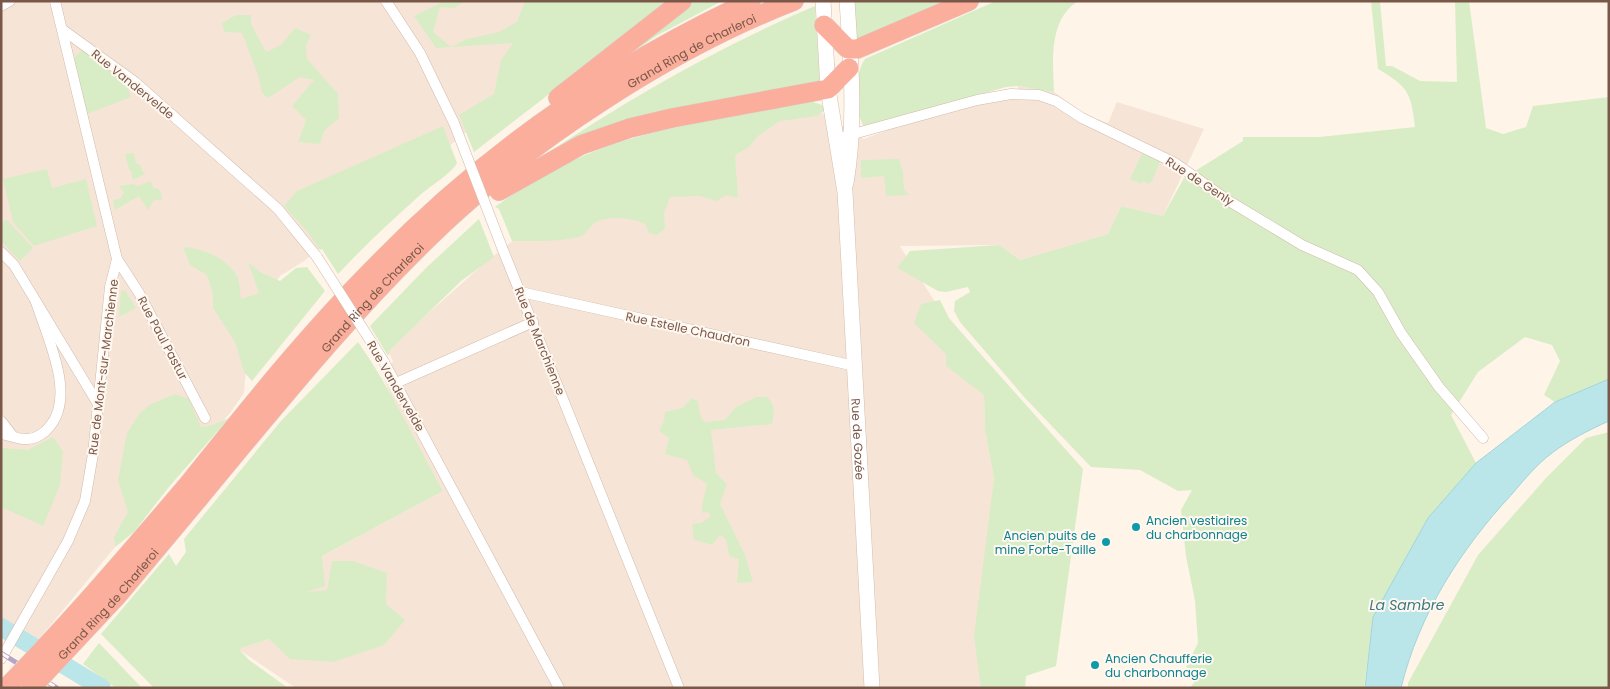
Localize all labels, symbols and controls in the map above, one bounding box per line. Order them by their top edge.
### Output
street label: Grand Ring de Charleroi [624,9,759,92]
street label: Rue Vandervelde [88,45,178,123]
street label: Rue de Genly [1162,152,1238,210]
street label: Grand Ring de Charleroi [317,239,427,356]
street label: Rue de Mont-sur-Marchienne [84,278,122,456]
street label: Rue de Marchienne [510,284,570,398]
street label: Rue Paul Pastur [134,293,192,383]
street label: Rue Estelle Chaudron [624,307,752,351]
street label: Rue Vandervelde [363,337,429,435]
street label: Rue de Gozée [848,398,869,480]
place label: Ancien vestiaires du charbonnage [1146,512,1247,543]
marker: Ancien vestiaires du charbonnage [1130,521,1142,533]
place label: Ancien puits de mine Forte-Taille [995,527,1096,558]
marker: Ancien puits de mine Forte-Taille [1100,536,1112,548]
street label: Grand Ring de Charleroi [53,544,162,663]
water label: La Sambre [1369,595,1445,615]
place label: Ancien Chaufferie du charbonnage [1105,650,1212,681]
marker: Ancien Chaufferie du charbonnage [1089,659,1101,671]

